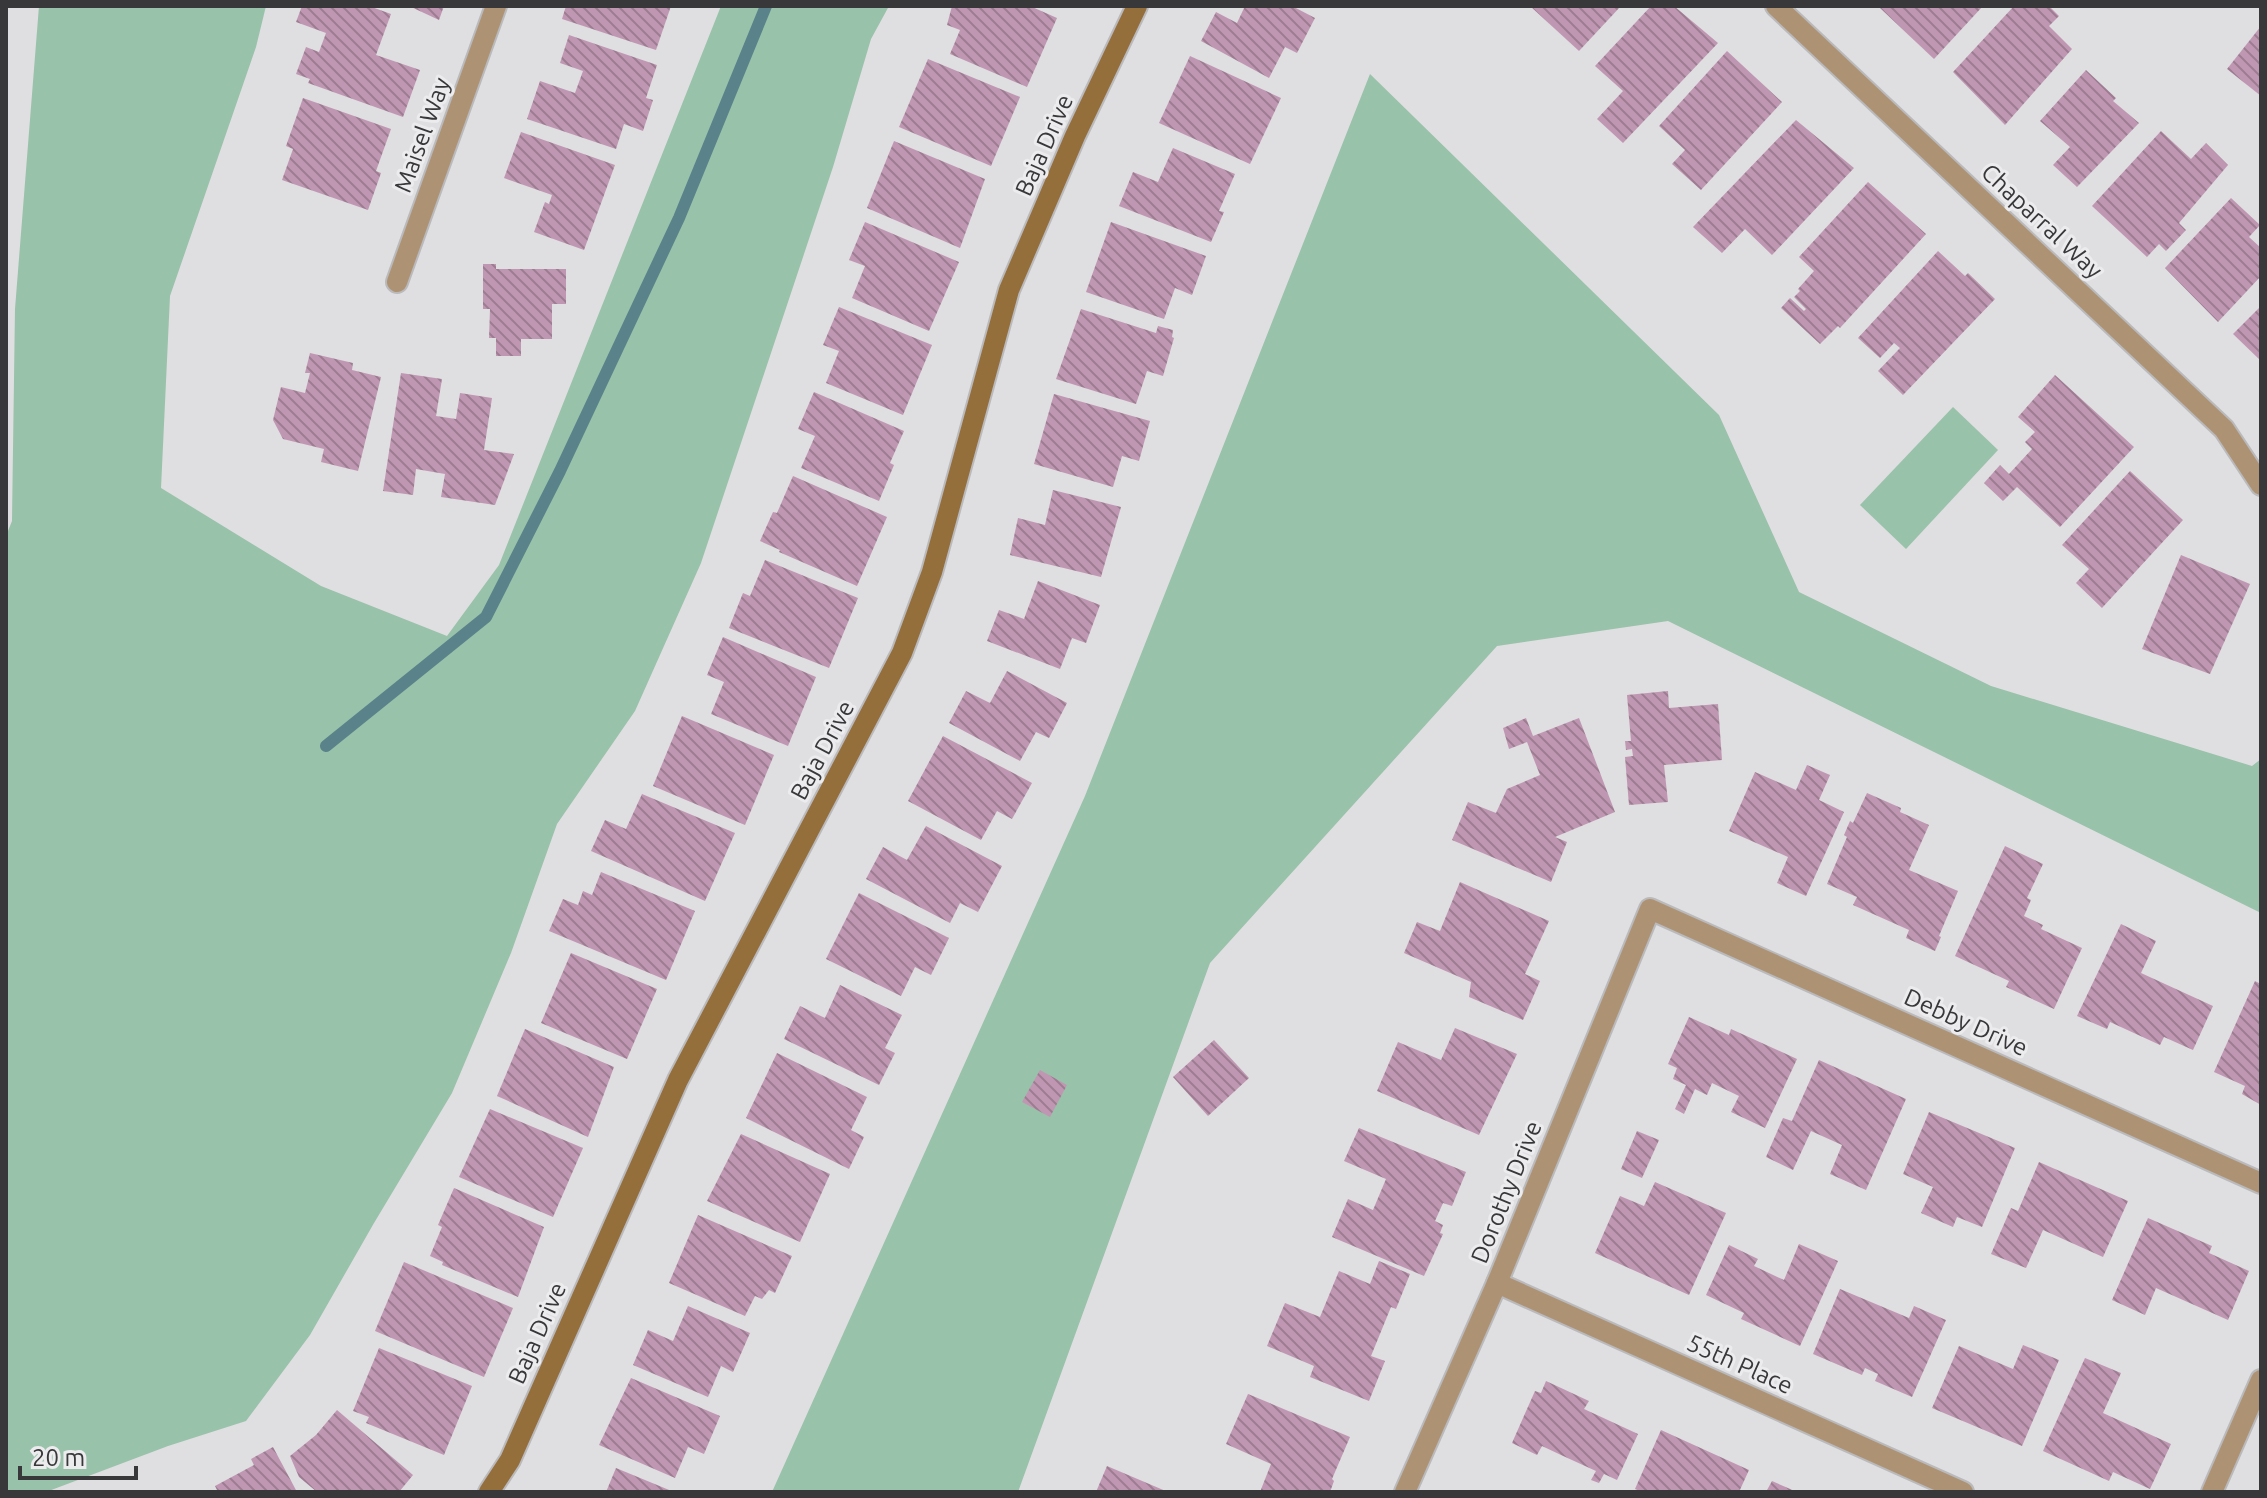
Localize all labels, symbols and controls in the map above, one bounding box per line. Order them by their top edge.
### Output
street label: Maisel Way [389,74,455,196]
street label: Baja Drive [1010,90,1078,200]
street label: Chaparral Way [1976,158,2108,284]
street label: Baja Drive [785,696,859,804]
street label: Debby Drive [1900,983,2032,1061]
street label: Dorothy Drive [1465,1117,1547,1267]
street label: Baja Drive [503,1278,571,1388]
street label: 55th Place [1683,1329,1797,1399]
scale bar [20,1430,136,1480]
text: 20 m [32,1444,85,1471]

